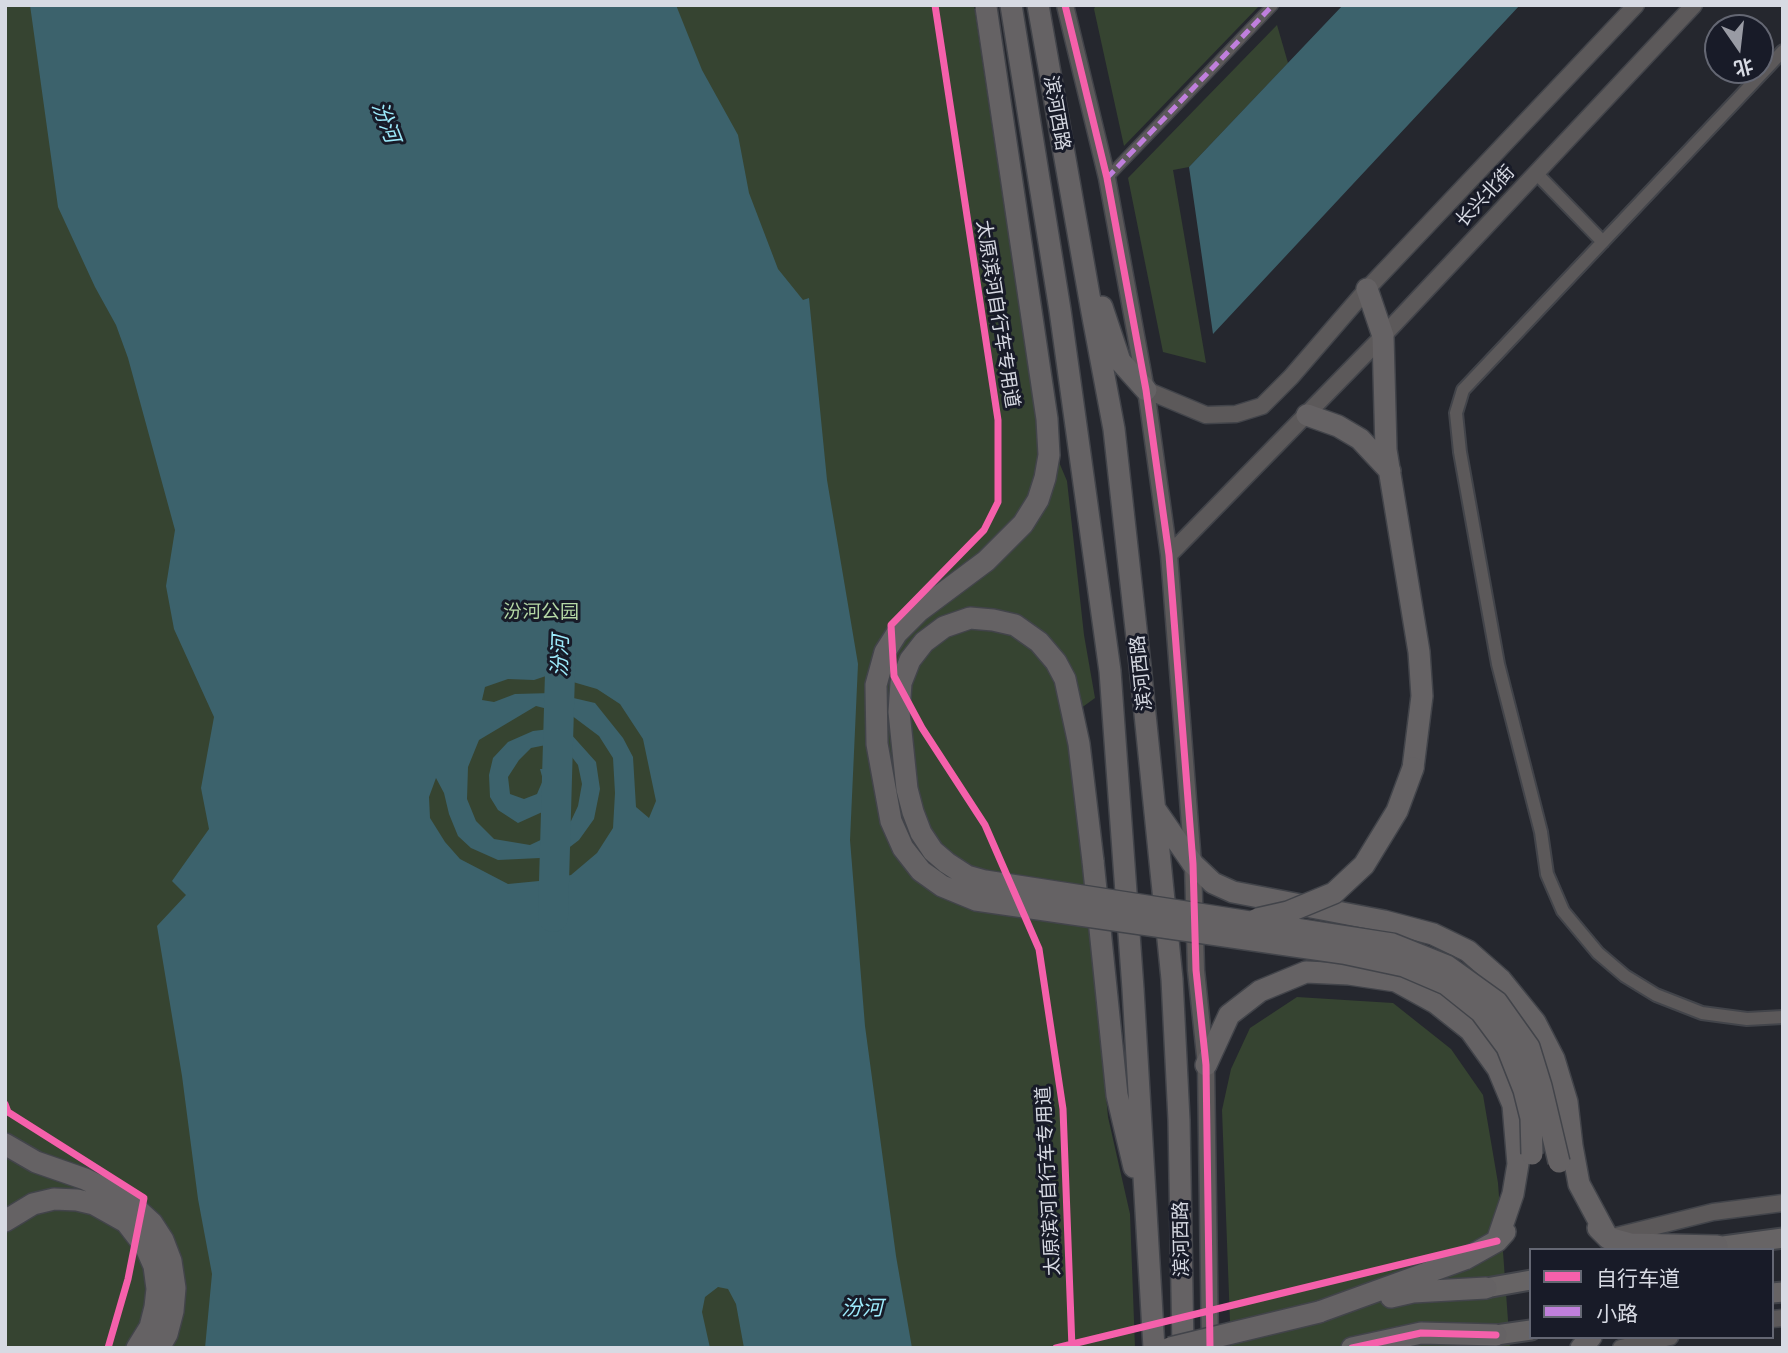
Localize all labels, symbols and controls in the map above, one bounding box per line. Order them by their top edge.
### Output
north arrow [1704,14,1774,84]
text: 北 [1732,54,1756,81]
street label: 滨河西路 [1039,74,1075,152]
water label: 汾河 [367,98,405,146]
street label: 长兴北街 [1451,160,1519,232]
street label: 太原滨河自行车专用道 [972,218,1024,410]
park label: 汾河公园 [503,601,579,623]
street label: 滨河西路 [1126,634,1156,712]
water label: 汾河 [547,635,573,677]
street label: 太原滨河自行车专用道 [1032,1086,1064,1276]
street label: 滨河西路 [1169,1201,1193,1277]
legend [1529,1248,1774,1339]
text: 自行车道 [1596,1265,1680,1290]
water label: 汾河 [841,1295,883,1321]
text: 小路 [1596,1300,1638,1325]

